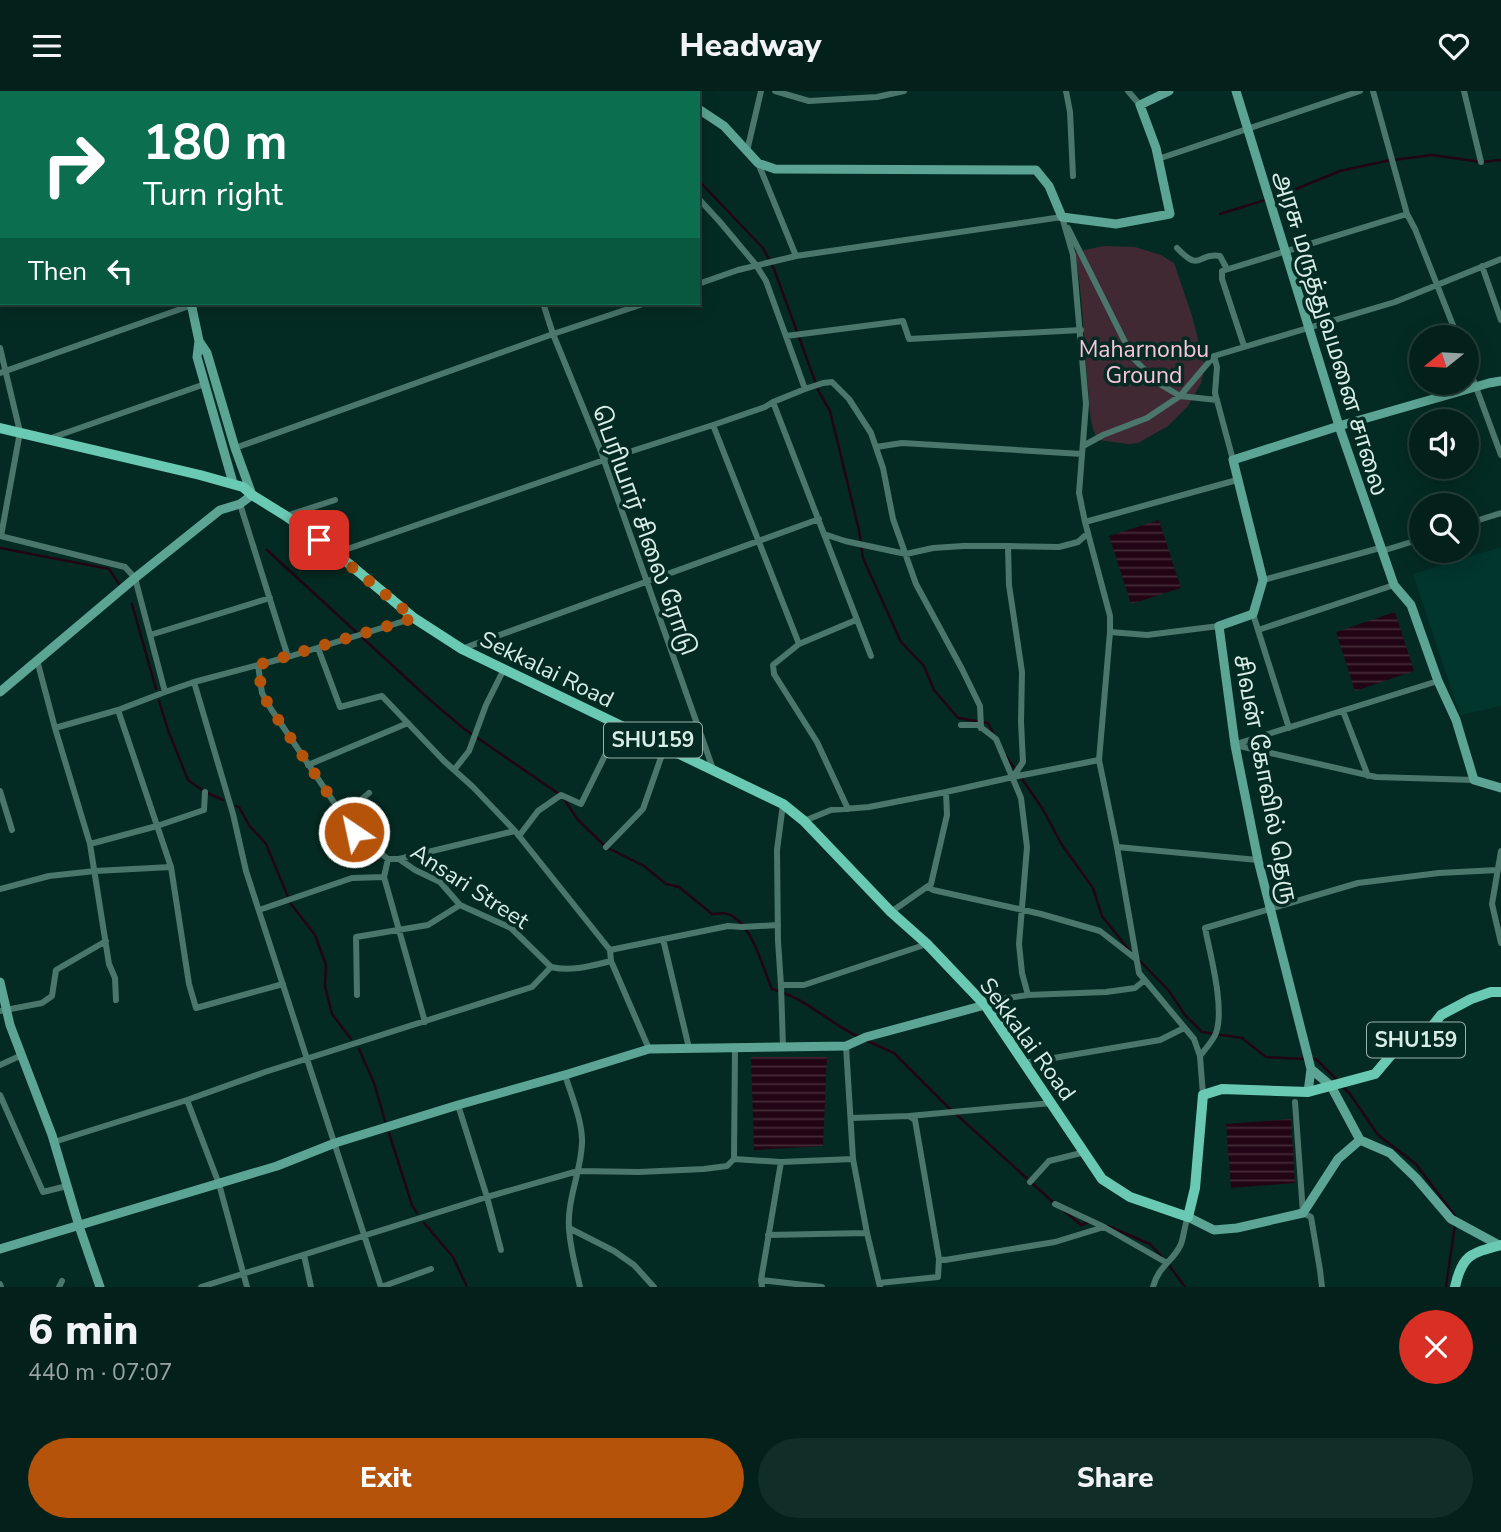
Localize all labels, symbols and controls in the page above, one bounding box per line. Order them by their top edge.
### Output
text: Headway [680,24,821,67]
icon: menu [28,27,66,65]
icon: heart [1435,27,1473,65]
text: 180 m [143,109,287,176]
icon: right [28,119,119,210]
street label: அரசு மருத்துவமனை சாலை [1266,167,1395,500]
text: Turn right [143,173,283,216]
icon: left [101,252,139,290]
text: Then [28,254,87,289]
north arrow [1409,325,1479,395]
map controls [1409,325,1479,563]
park label: Maharnonbu Ground [1079,334,1209,391]
street label: பெரியார் சிலை ரோடு [585,401,704,660]
button: sound [1409,409,1479,479]
button: search [1409,493,1479,563]
pin [289,510,349,570]
icon: arrive [300,521,338,559]
street label: Sekkalai Road [475,624,619,715]
street label: சிவன் கோவில் தெரு [1226,652,1305,907]
road number: SHU159 [604,723,702,757]
position arrow [317,795,391,869]
street label: Ansari Street [405,837,536,937]
street label: Sekkalai Road [972,971,1083,1107]
road number: SHU159 [1367,1023,1465,1058]
text: 6 min [28,1302,138,1359]
button: close [1399,1310,1473,1384]
text: 440 m · 07:07 [28,1357,173,1388]
button: Exit [28,1438,744,1518]
button: Share [758,1438,1473,1518]

